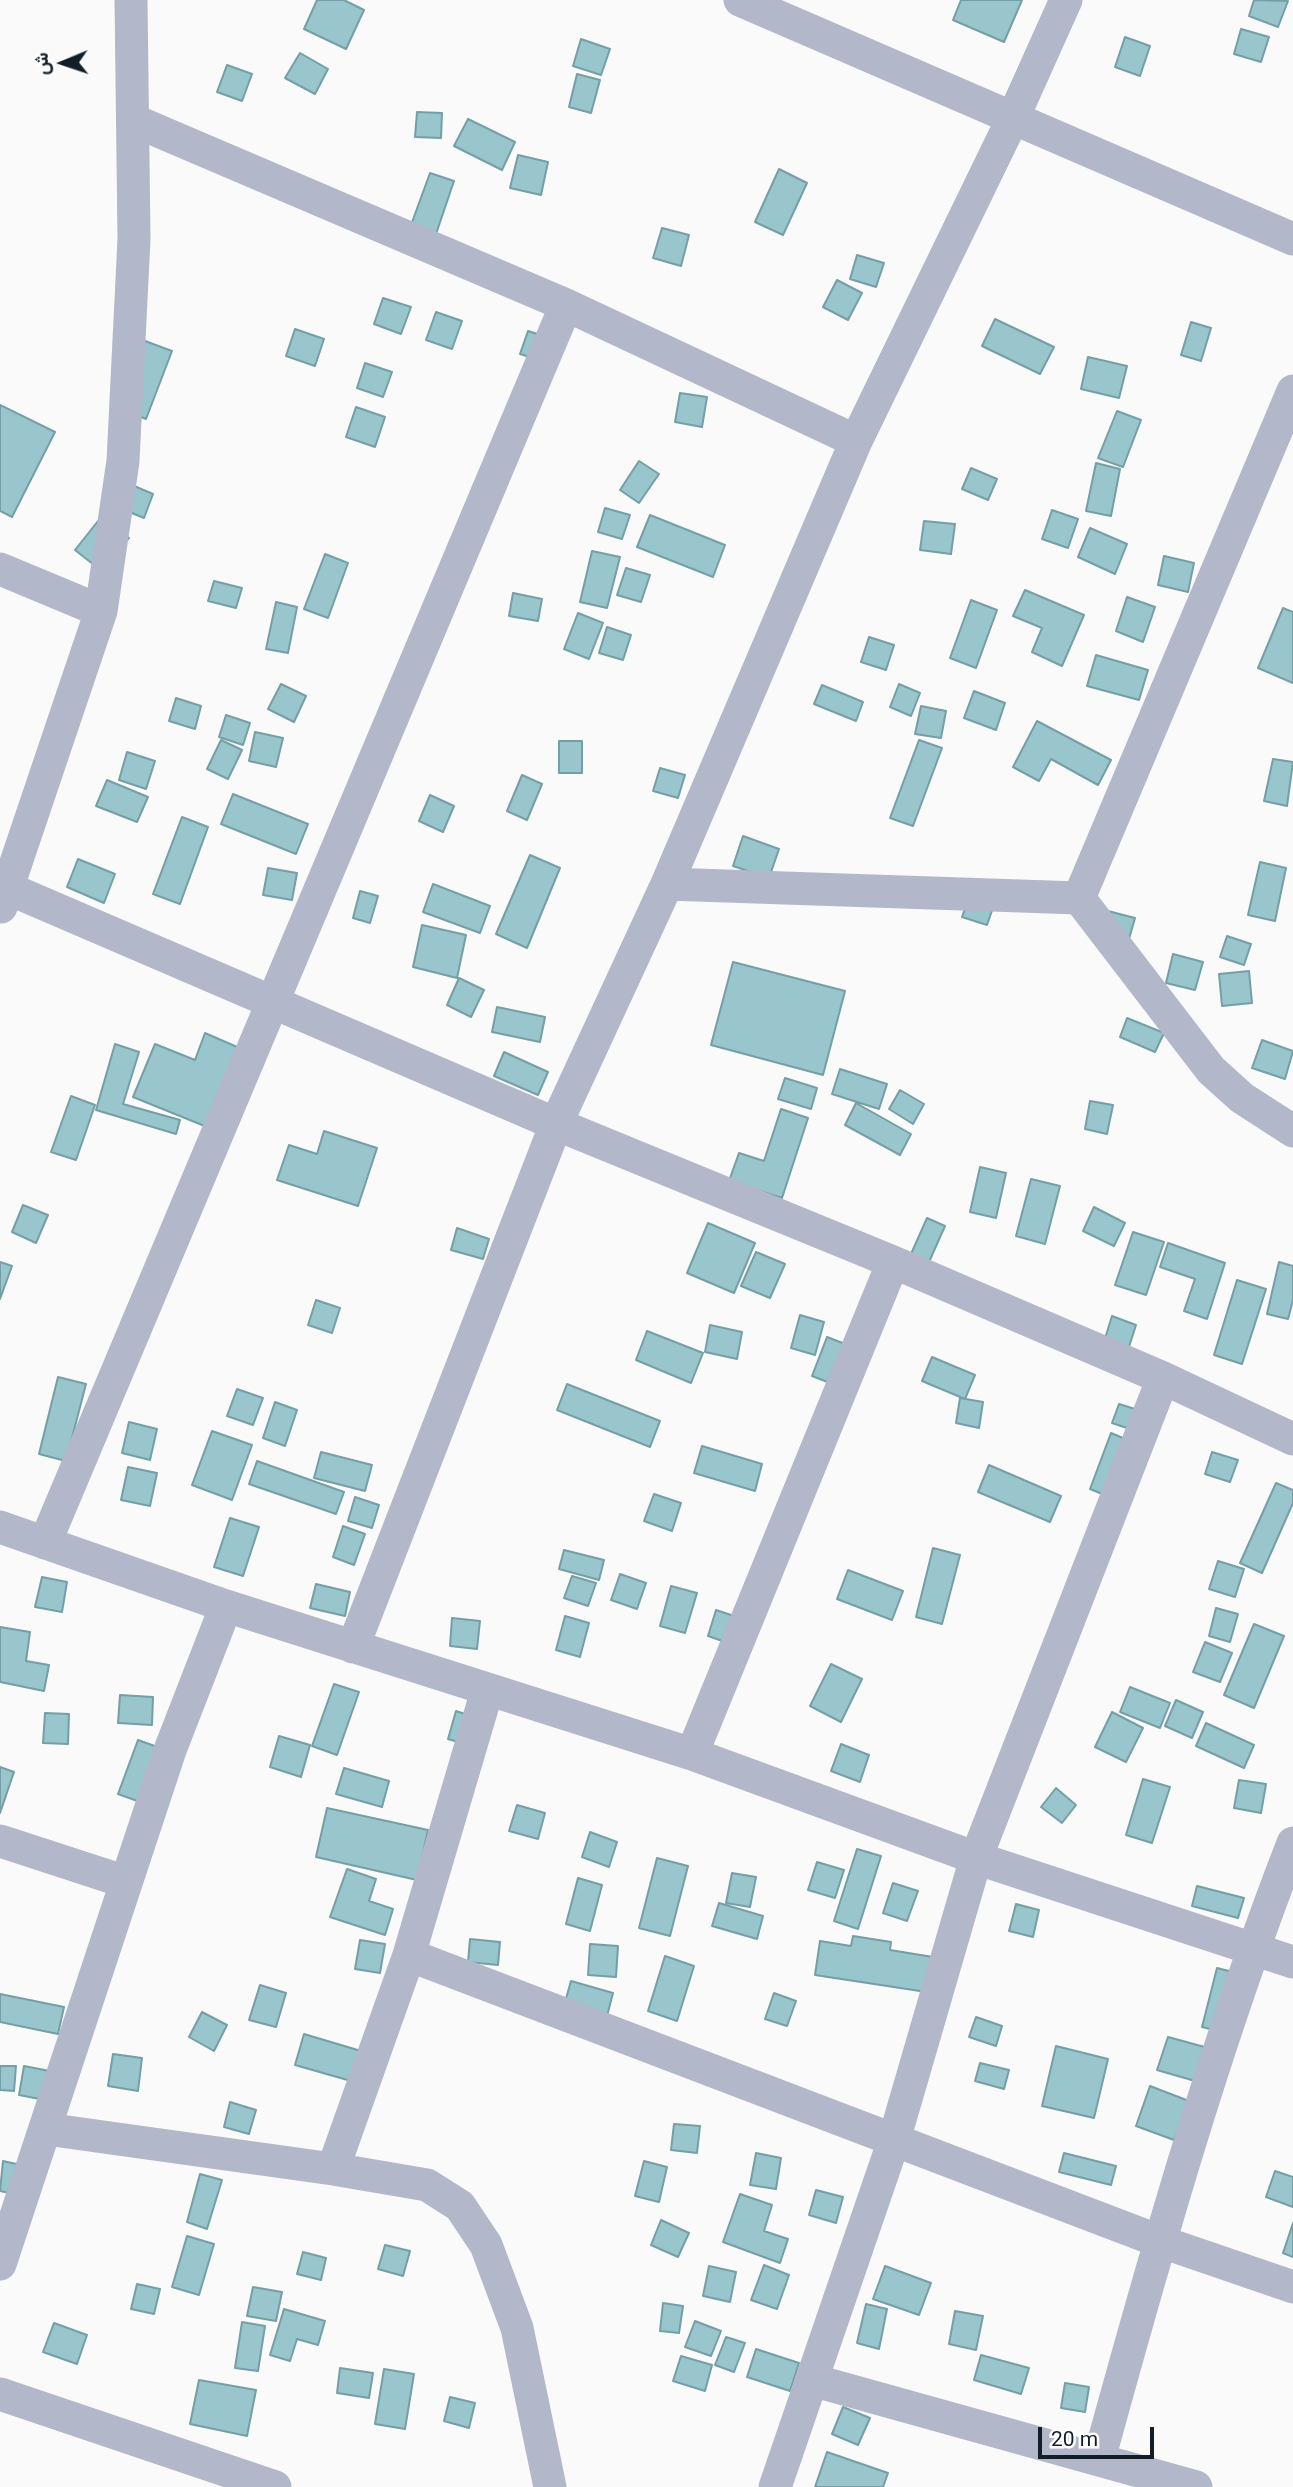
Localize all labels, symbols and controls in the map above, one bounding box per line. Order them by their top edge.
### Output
north arrow [28,28,98,98]
text: ش [30,52,53,76]
scale bar [1041,2414,1156,2458]
text: 20 m [1051,2427,1098,2451]

